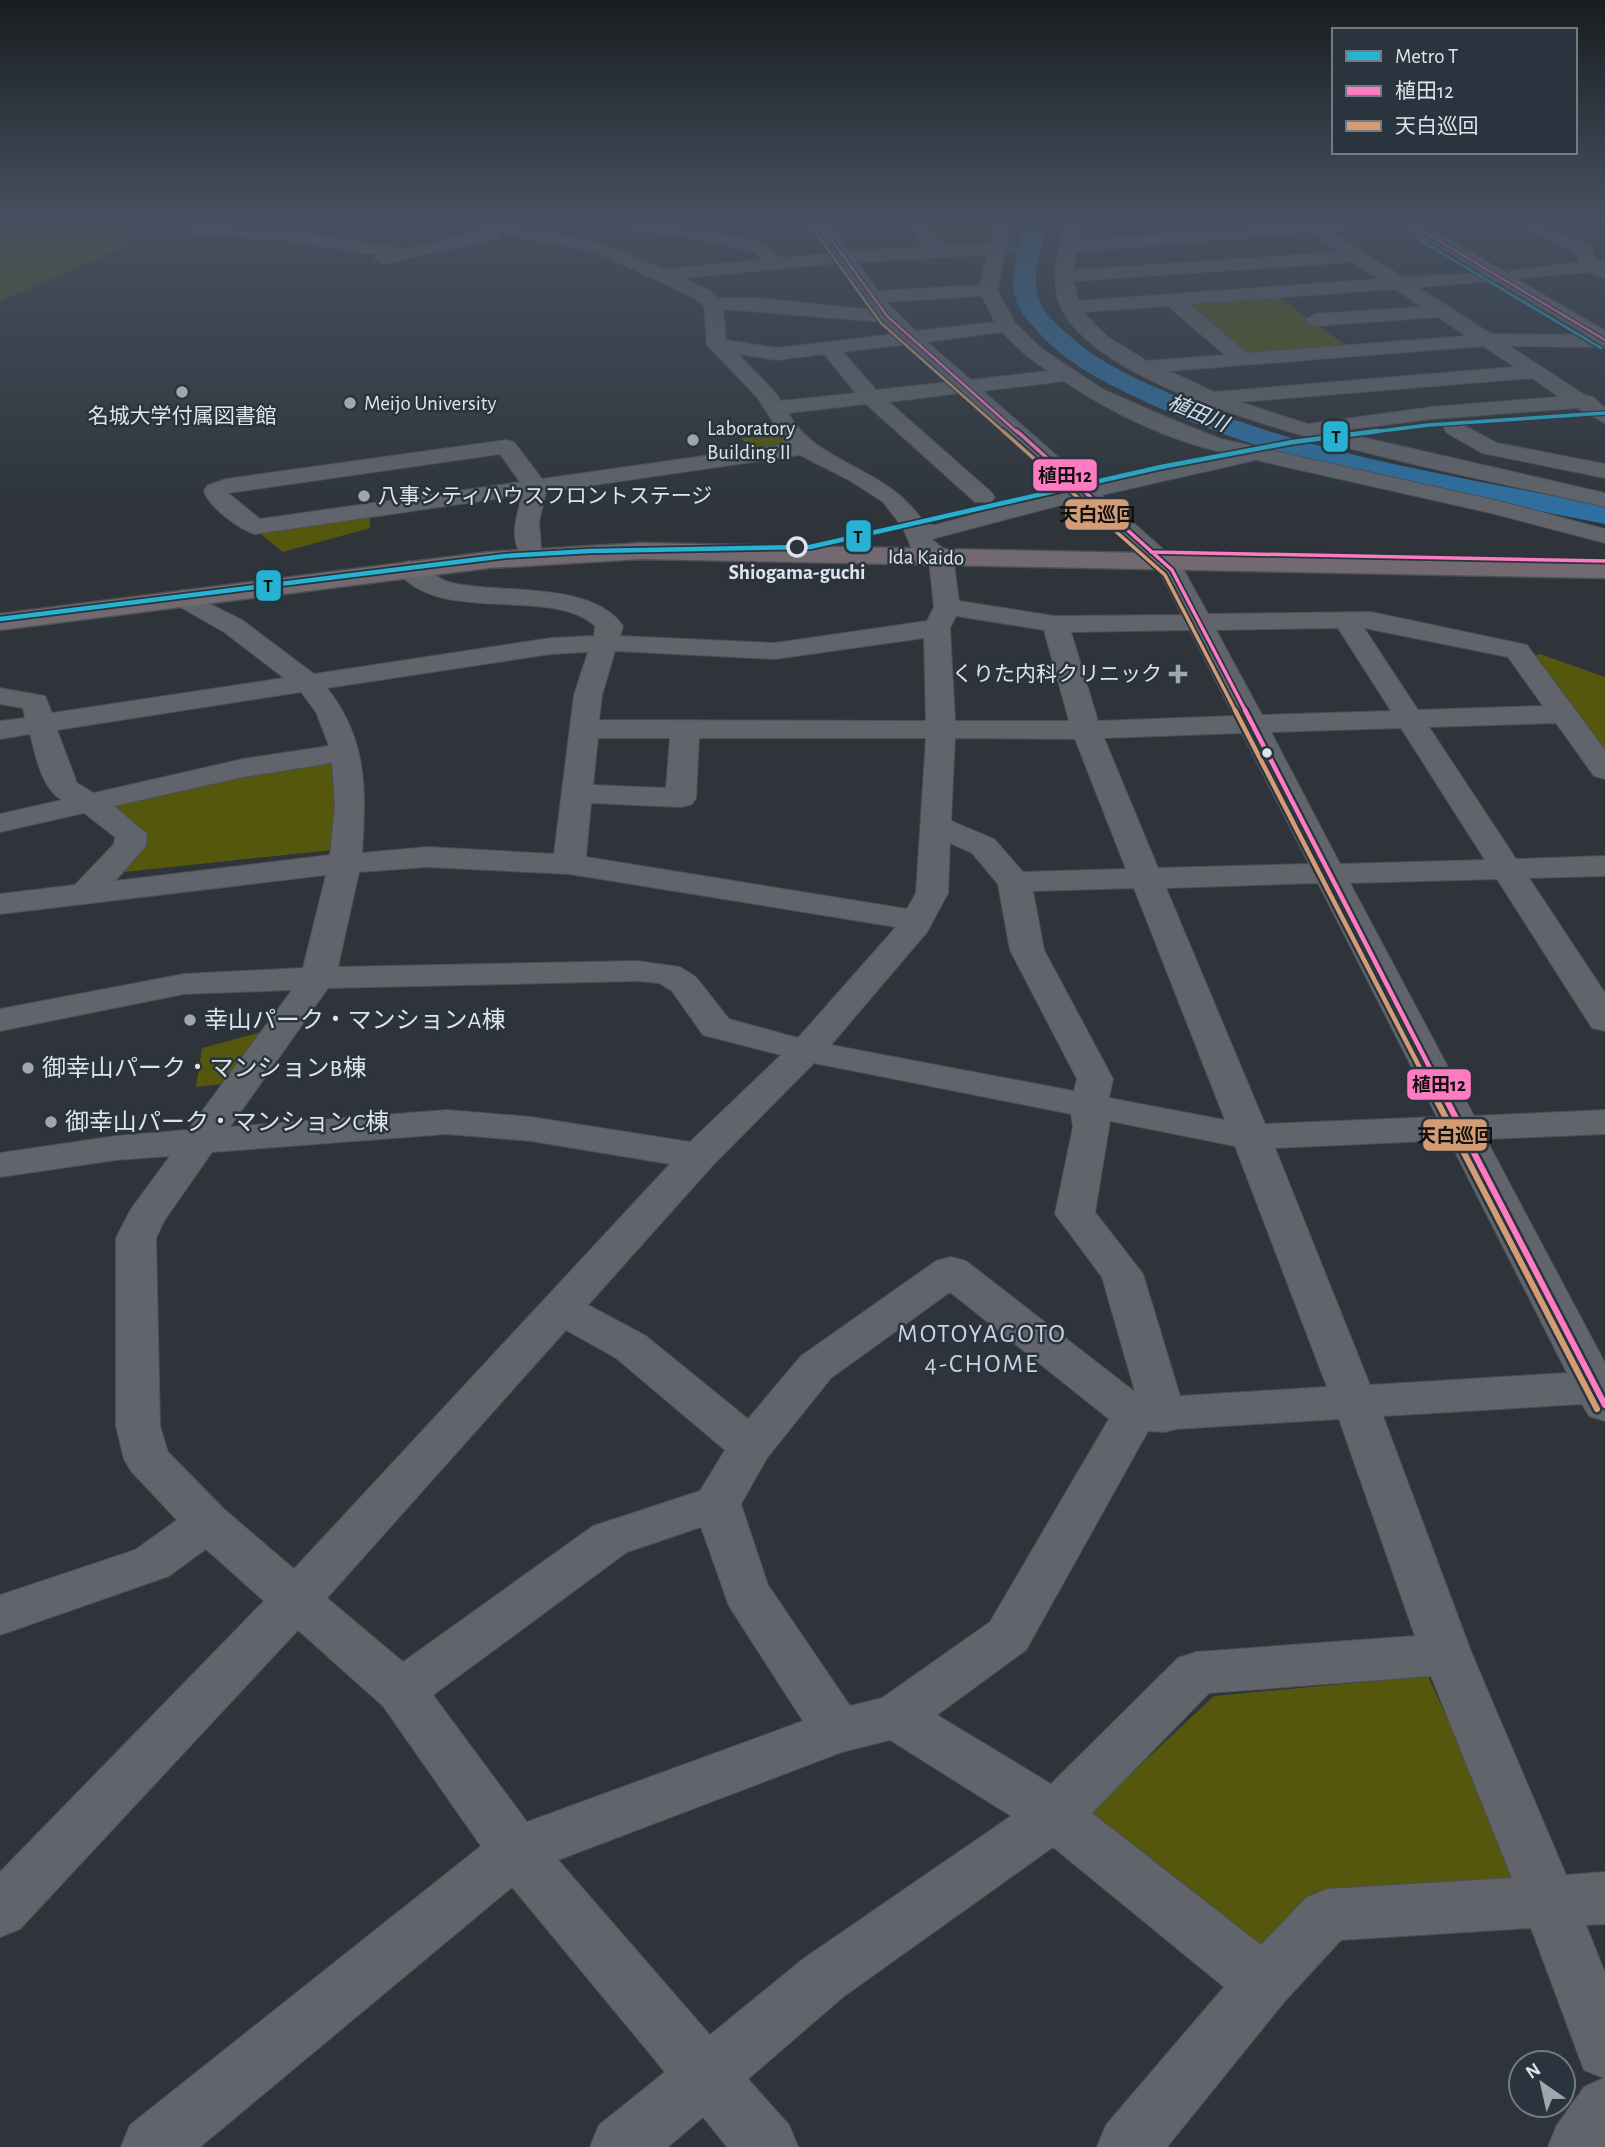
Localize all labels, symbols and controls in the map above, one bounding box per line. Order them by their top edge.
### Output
legend [1332,28,1577,154]
text: Metro T [1395,46,1458,67]
text: 植田12 [1395,80,1454,102]
text: 天白巡回 [1395,115,1479,137]
marker: 名城大学付属図書館 [174,384,190,400]
water label: 植田川 [1165,391,1233,436]
place label: Meijo University [364,393,496,414]
marker: Meijo University [342,395,358,411]
place label: 名城大学付属図書館 [88,405,277,427]
place label: Laboratory Building II [707,418,795,463]
line badge: T [1322,420,1349,453]
text: T [1331,428,1341,447]
marker: Laboratory Building II [685,432,701,448]
line badge: 植田12 [1032,458,1098,492]
text: 植田12 [1038,465,1092,486]
place label: 八事シティハウスフロントステージ [378,485,712,507]
marker: 八事シティハウスフロントステージ [356,488,372,504]
line badge: 天白巡回 [1064,498,1130,531]
text: 天白巡回 [1059,504,1135,525]
line badge: T [845,519,872,553]
text: T [853,528,863,547]
marker: Shiogama-guchi [787,537,807,557]
street label: Ida Kaido [888,546,964,569]
place label: Shiogama-guchi [728,562,866,583]
line badge: T [255,569,282,602]
text: T [263,577,273,596]
place label: くりた内科クリニック [952,663,1162,685]
marker: くりた内科クリニック [1168,664,1188,684]
unlabelled marker [1260,746,1274,760]
place label: 幸山パーク・マンションA棟 [204,1007,505,1033]
marker: 幸山パーク・マンションA棟 [182,1012,198,1028]
place label: 御幸山パーク・マンションB棟 [42,1055,366,1081]
marker: 御幸山パーク・マンションB棟 [20,1060,36,1076]
line badge: 植田12 [1406,1068,1472,1101]
text: 植田12 [1412,1074,1466,1095]
place label: 御幸山パーク・マンションC棟 [65,1109,389,1135]
marker: 御幸山パーク・マンションC棟 [43,1114,59,1130]
line badge: 天白巡回 [1422,1118,1488,1152]
text: 天白巡回 [1417,1125,1493,1146]
district label: MOTOYAGOTO 4-CHOME [897,1321,1067,1377]
north arrow [1507,2049,1577,2119]
text: N [1523,2060,1544,2083]

